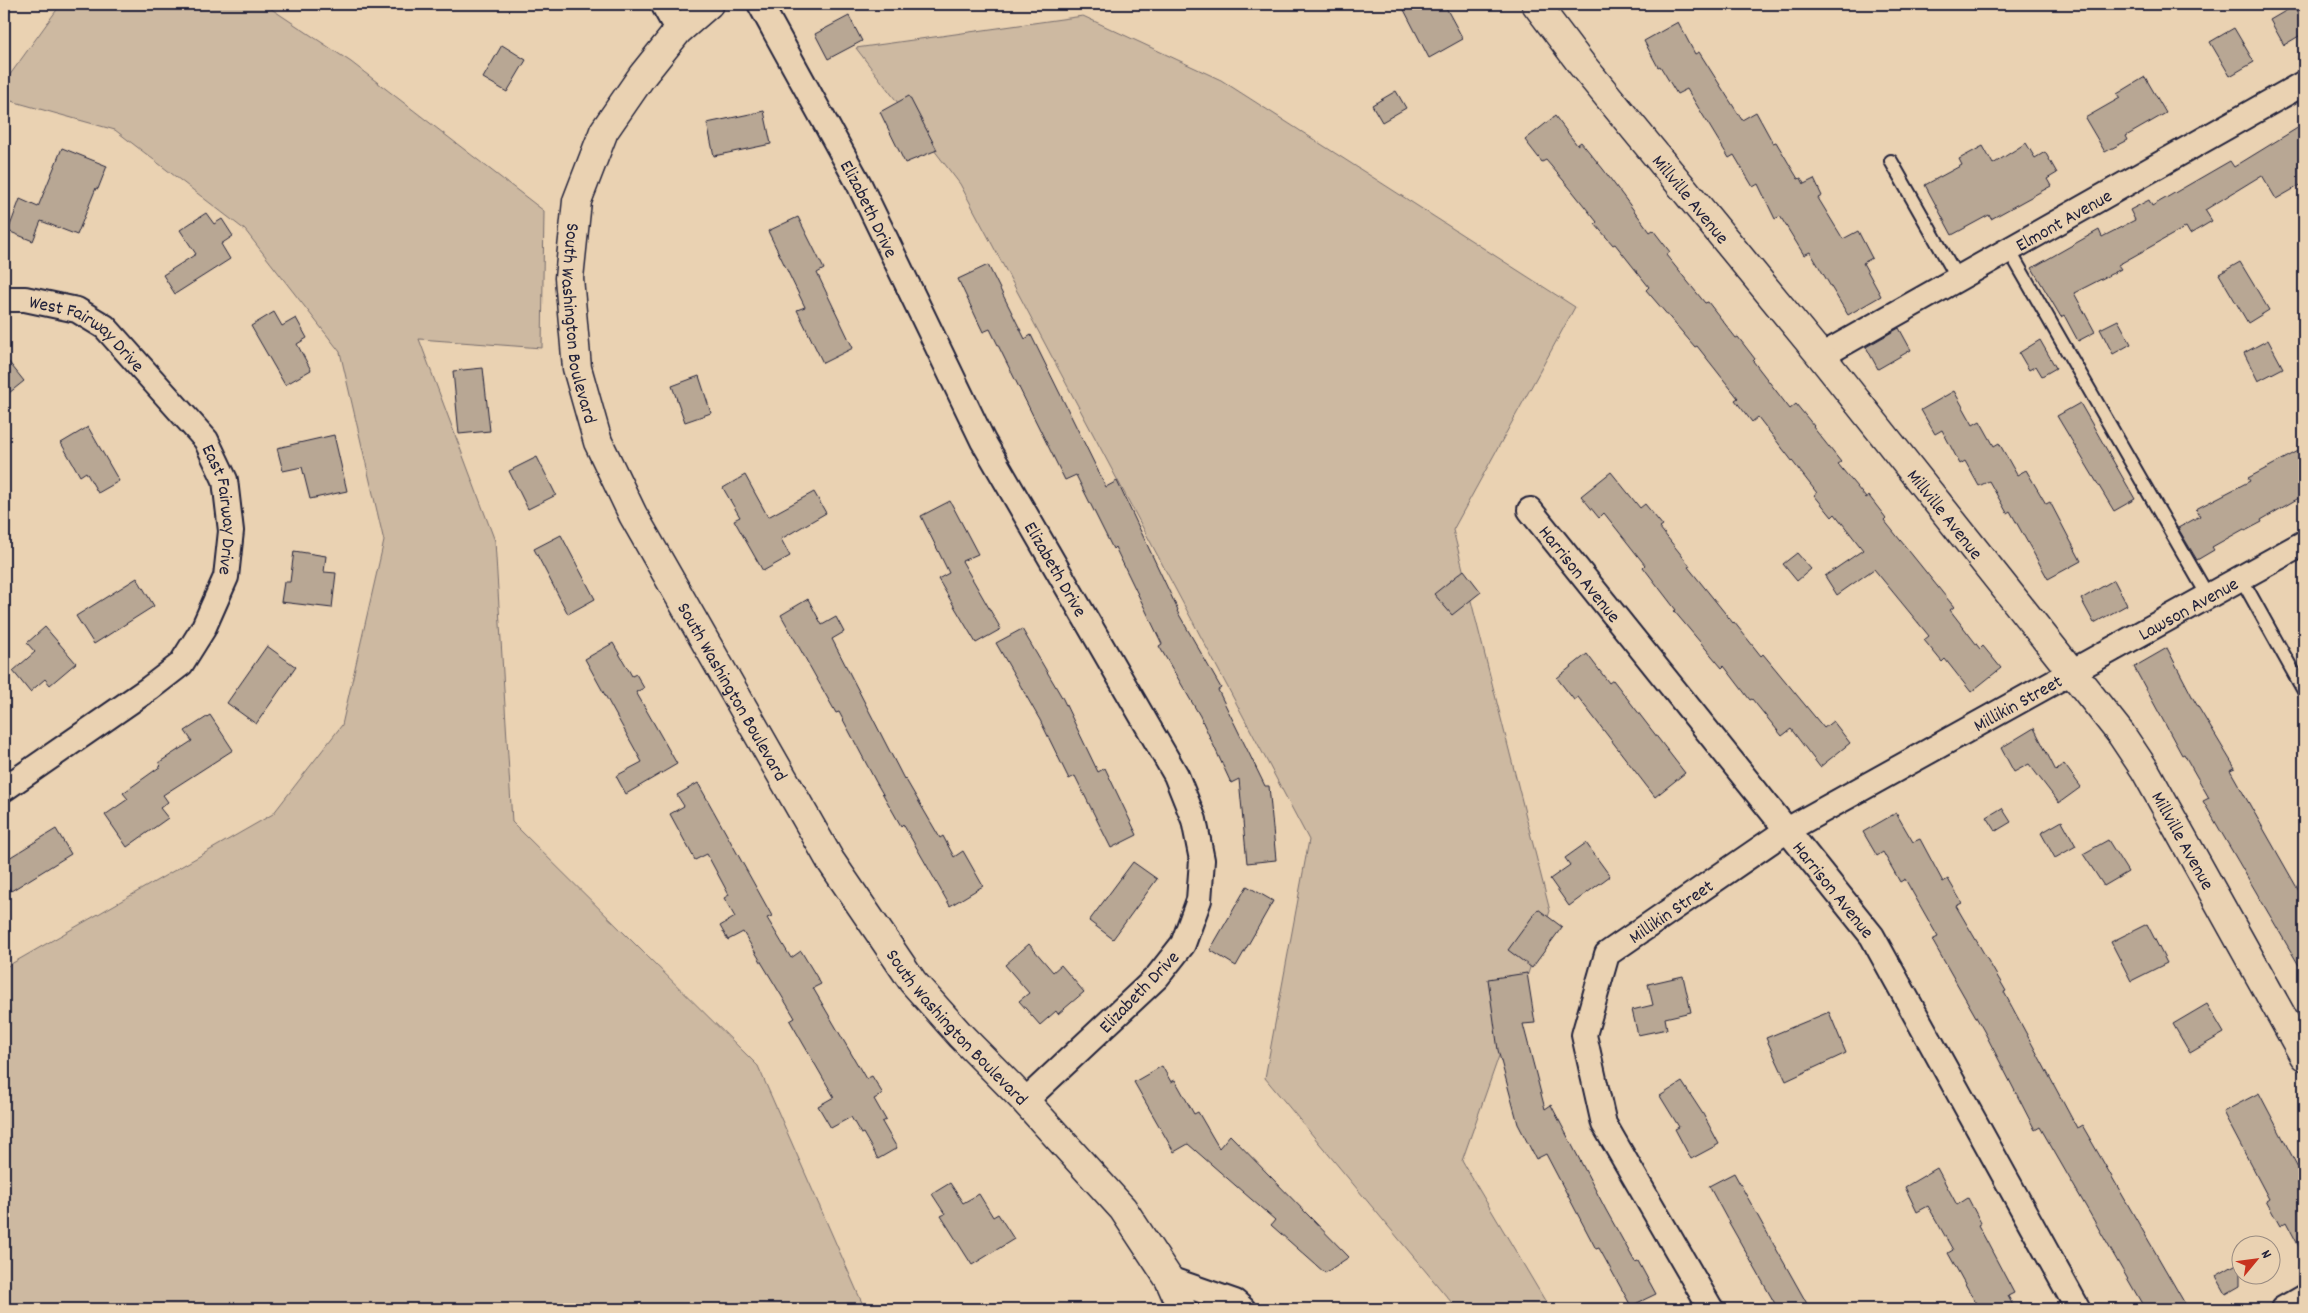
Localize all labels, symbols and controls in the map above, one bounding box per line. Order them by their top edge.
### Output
street label: Millville Avenue [1644,150,1734,251]
street label: Elizabeth Drive [831,156,903,263]
street label: Elmont Avenue [2012,184,2118,260]
street label: South Washington Boulevard [552,221,602,427]
street label: West Fairway Drive [26,290,149,380]
street label: East Fairway Drive [193,440,241,576]
street label: Millville Avenue [1899,465,1988,567]
street label: Elizabeth Drive [1015,518,1092,623]
street label: Harrison Avenue [1531,521,1625,630]
street label: Lawson Avenue [2134,572,2244,649]
street label: South Washington Boulevard [669,598,792,787]
street label: Millikin Street [1970,670,2068,741]
street label: Millville Avenue [2143,788,2219,896]
street label: Harrison Avenue [1784,837,1879,946]
street label: Millikin Street [1624,874,1720,952]
street label: South Washington Boulevard [877,945,1033,1113]
street label: Elizabeth Drive [1094,946,1187,1041]
north arrow [2230,1236,2280,1286]
text: N [2255,1247,2276,1263]

